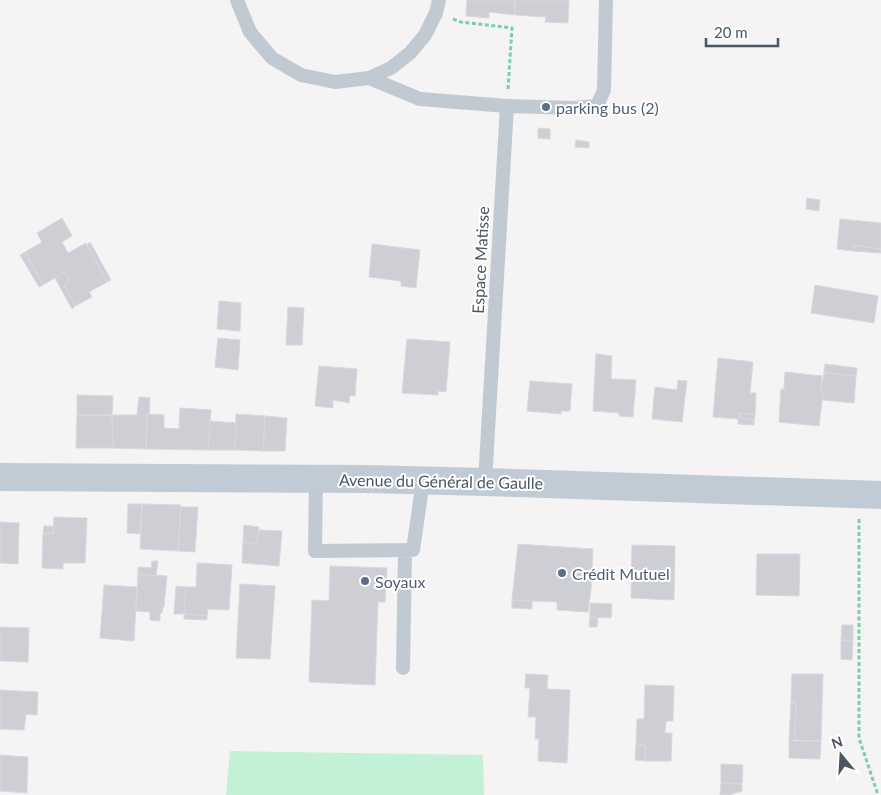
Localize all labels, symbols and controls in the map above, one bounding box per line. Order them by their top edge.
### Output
scale bar [706,15,778,47]
text: 20 m [714,23,748,41]
place label: parking bus (2) [556,98,659,117]
marker: parking bus (2) [540,101,552,113]
street label: Espace Matisse [468,206,492,314]
street label: Avenue du Général de Gaulle [339,470,543,492]
place label: Crédit Mutuel [572,564,670,583]
marker: Crédit Mutuel [556,567,568,579]
place label: Soyaux [375,572,425,591]
marker: Soyaux [359,575,371,587]
north arrow [816,730,866,780]
text: N [829,732,845,752]

